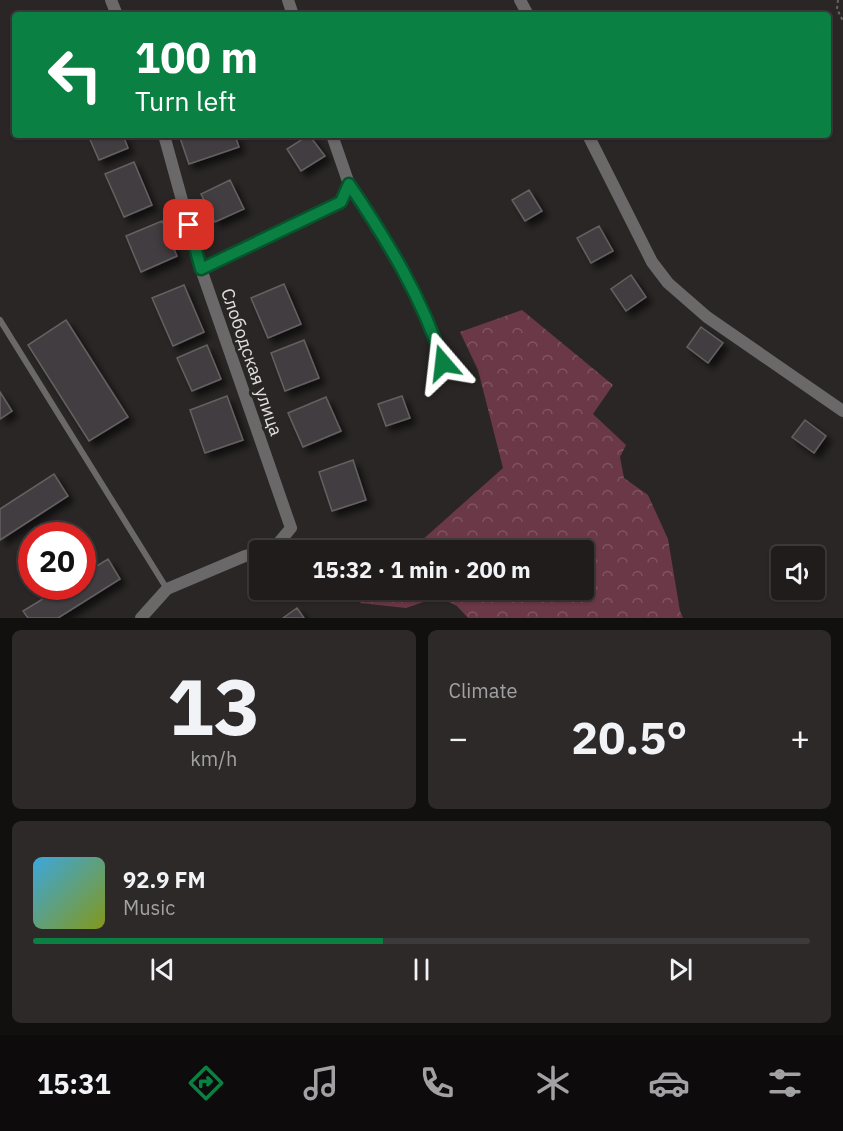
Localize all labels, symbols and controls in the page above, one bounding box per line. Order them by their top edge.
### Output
text: 100 m [135,30,258,85]
icon: left [36,36,114,114]
text: Turn left [135,83,236,118]
pin [163,199,214,250]
icon: arrive [172,208,205,241]
street label: Слободская улица [216,285,288,439]
position arrow [411,331,475,395]
speed limit sign: 20 [18,522,96,600]
map controls [771,546,825,600]
button: sound [771,546,825,600]
text: 15:32 · 1 min · 200 m [312,555,531,584]
text: 13 [167,655,261,756]
text: Climate [449,677,517,704]
text: 20.5° [571,708,687,766]
text: − [449,716,468,759]
text: + [790,716,810,759]
text: km/h [190,745,237,772]
text: 92.9 FM [123,865,206,894]
text: Music [123,894,175,921]
icon: previous [146,953,179,986]
icon: pause [405,953,438,986]
icon: next [664,953,697,986]
icon: directions [185,1062,227,1104]
icon: music [300,1062,342,1104]
icon: phone [416,1062,458,1104]
icon: climate [532,1062,574,1104]
icon: car [648,1062,690,1104]
icon: filters [764,1062,806,1104]
text: 15:31 [37,1066,111,1101]

